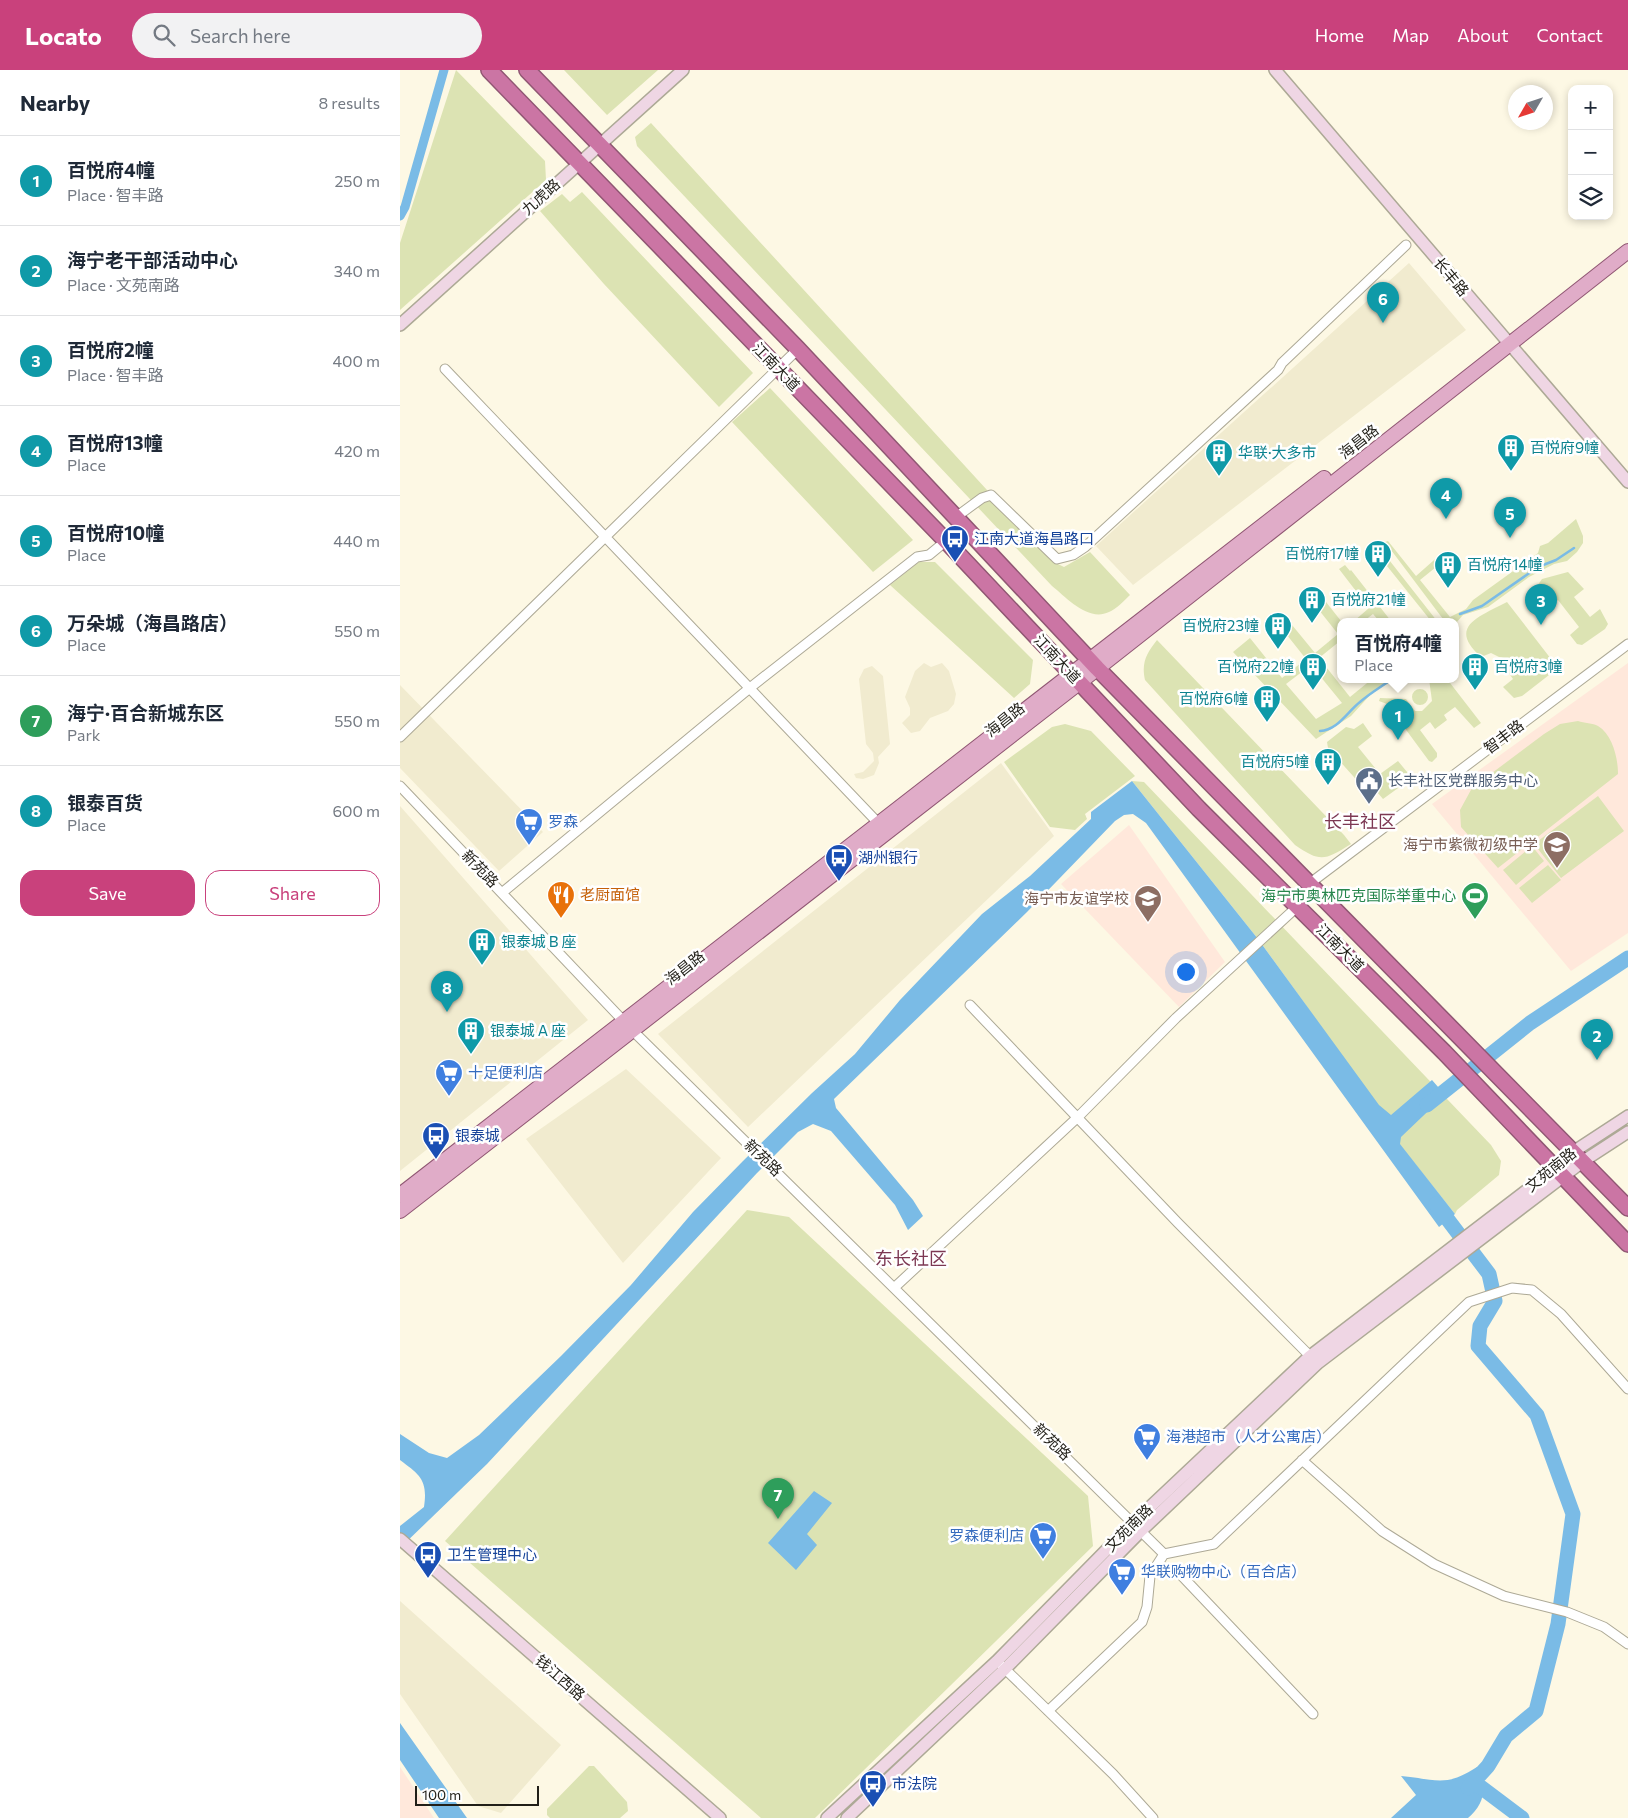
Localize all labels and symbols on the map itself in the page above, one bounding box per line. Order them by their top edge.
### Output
north arrow [1508,85,1553,130]
street label: 九虎路 [518,175,563,218]
street label: 长丰路 [1430,253,1473,299]
pin: 6 [1367,282,1399,323]
street label: 江南大道 [749,338,804,394]
street label: 海昌路 [1335,420,1382,462]
building icon: 百悦府9幢 [1496,433,1526,472]
building icon: 华联·大多市 [1204,438,1234,477]
place label: 百悦府9幢 [1530,438,1599,456]
place label: 华联·大多市 [1238,443,1317,461]
pin: 4 [1430,478,1462,519]
pin: 5 [1494,497,1526,538]
bus stop icon: 江南大道海昌路口 [940,524,970,563]
place label: 江南大道海昌路口 [974,529,1094,547]
building icon: 百悦府17幢 [1363,539,1393,578]
place label: 百悦府17幢 [1285,544,1359,562]
building icon: 百悦府14幢 [1433,550,1463,589]
place label: 百悦府14幢 [1467,555,1542,573]
pin: 3 [1525,584,1557,625]
building icon: 百悦府21幢 [1297,585,1327,624]
place label: 百悦府21幢 [1331,590,1406,608]
building icon: 百悦府23幢 [1263,611,1293,650]
place label: 百悦府23幢 [1182,616,1259,634]
street label: 江南大道 [1031,630,1085,686]
building icon: 百悦府22幢 [1298,652,1328,691]
building icon: 百悦府3幢 [1460,652,1490,691]
place label: 百悦府22幢 [1217,657,1294,675]
place label: 百悦府3幢 [1494,657,1563,675]
building icon: 百悦府6幢 [1252,684,1282,723]
place label: 百悦府6幢 [1179,689,1248,707]
street label: 海昌路 [981,698,1028,740]
pin: 1 [1382,699,1414,740]
street label: 智丰路 [1480,715,1527,757]
building icon: 百悦府5幢 [1313,747,1343,786]
place label: 百悦府5幢 [1240,752,1309,770]
public building icon: 长丰社区党群服务中心 [1354,766,1384,805]
place label: 长丰社区党群服务中心 [1388,771,1538,789]
supermarket icon: 罗森 [514,807,544,846]
district label: 长丰社区 [1324,810,1396,832]
place label: 罗森 [548,812,578,830]
school or university icon: 海宁市紫微初级中学 [1542,830,1572,869]
place label: 海宁市紫微初级中学 [1403,835,1538,853]
bus stop icon: 湖州银行 [824,843,854,882]
street label: 新苑路 [459,846,503,891]
place label: 湖州银行 [858,848,918,866]
restaurant icon: 老厨面馆 [546,880,576,919]
sports icon: 海宁市奥林匹克国际举重中心 [1460,881,1490,920]
school or university icon: 海宁市友谊学校 [1133,884,1163,923]
place label: 老厨面馆 [580,885,640,903]
place label: 海宁市奥林匹克国际举重中心 [1261,886,1456,904]
place label: 海宁市友谊学校 [1024,889,1129,907]
street label: 江南大道 [1313,920,1368,975]
building icon: 银泰城 B 座 [467,927,497,966]
place label: 银泰城 B 座 [501,932,576,950]
street label: 海昌路 [661,946,708,988]
your location [1173,959,1199,985]
pin: 8 [431,971,463,1012]
building icon: 银泰城 A 座 [456,1016,486,1055]
pin: 2 [1581,1019,1613,1060]
place label: 银泰城 A 座 [490,1021,566,1039]
supermarket icon: 十足便利店 [434,1058,464,1097]
place label: 十足便利店 [468,1063,543,1081]
bus stop icon: 银泰城 [421,1121,451,1160]
place label: 银泰城 [455,1126,500,1144]
street label: 新苑路 [741,1135,786,1179]
street label: 文苑南路 [1521,1143,1579,1195]
district label: 东长社区 [875,1247,947,1269]
street label: 新苑路 [1030,1419,1075,1463]
supermarket icon: 海港超市（人才公寓店） [1132,1422,1162,1461]
place label: 海港超市（人才公寓店） [1166,1427,1331,1445]
pin: 7 [762,1478,794,1519]
street label: 文苑南路 [1101,1500,1156,1555]
supermarket icon: 罗森便利店 [1028,1521,1058,1560]
place label: 罗森便利店 [949,1526,1024,1544]
bus stop icon: 卫生管理中心 [413,1540,443,1579]
place label: 卫生管理中心 [447,1545,537,1563]
supermarket icon: 华联购物中心（百合店） [1107,1557,1137,1596]
place label: 华联购物中心（百合店） [1141,1562,1306,1580]
street label: 钱江西路 [532,1651,589,1704]
bus stop icon: 市法院 [858,1769,888,1808]
place label: 市法院 [892,1774,937,1792]
scale bar [415,1783,539,1806]

